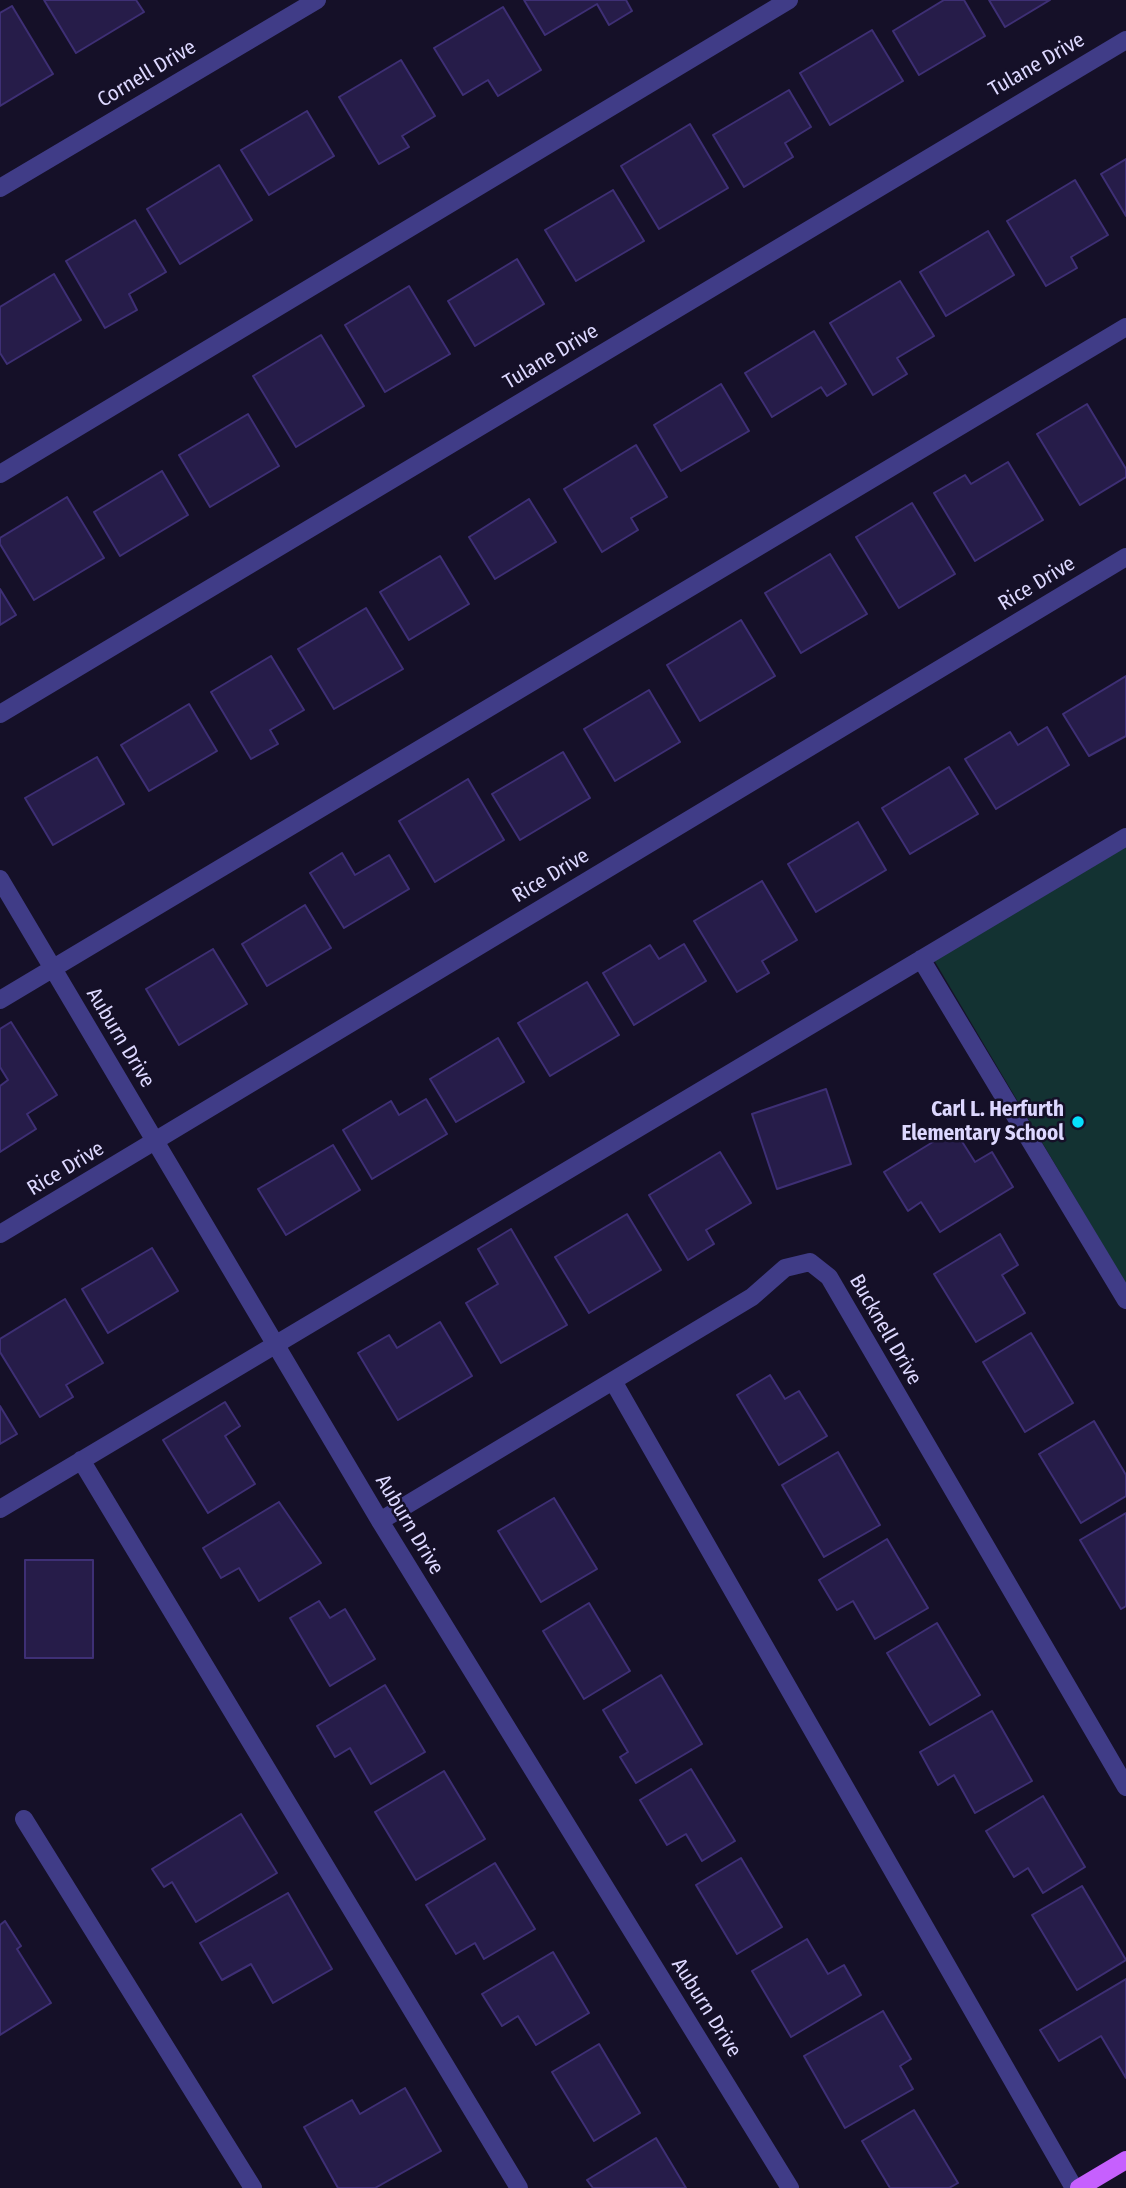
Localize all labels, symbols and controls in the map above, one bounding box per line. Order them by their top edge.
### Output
street label: Tulane Drive [985,27,1089,103]
street label: Cornell Drive [93,35,201,113]
street label: Tulane Drive [499,319,603,395]
street label: Rice Drive [994,551,1080,617]
street label: Rice Drive [508,843,594,909]
street label: Auburn Drive [80,984,160,1092]
place label: Carl L. Herfurth Elementary School [901,1097,1064,1147]
marker: Carl L. Herfurth Elementary School [1070,1114,1086,1130]
street label: Rice Drive [23,1136,109,1202]
street label: Bucknell Drive [843,1270,927,1390]
street label: Auburn Drive [369,1471,449,1579]
street label: Auburn Drive [666,1954,746,2062]

